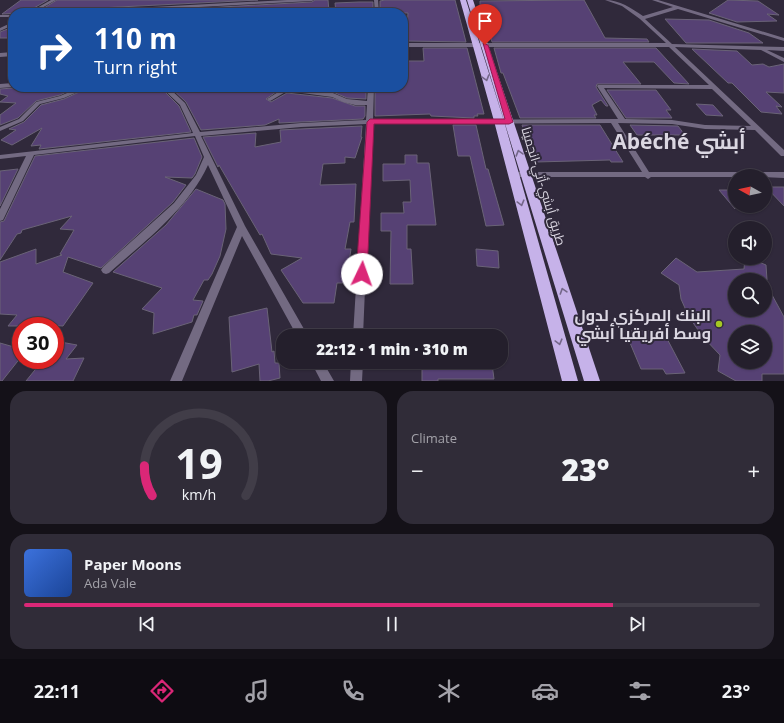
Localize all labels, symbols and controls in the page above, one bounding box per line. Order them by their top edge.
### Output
pin [468,4,502,45]
icon: arrive [474,10,496,32]
text: 110 m [94,19,177,57]
icon: right [28,24,80,76]
text: Turn right [94,55,177,79]
one-way arrow [481,74,490,81]
street label: طريق أبشي-أتي-انجمينا [515,124,571,248]
district label: Abéché أبشي [612,127,746,158]
one-way arrow [515,150,524,157]
north arrow [728,169,772,213]
map controls [728,169,772,369]
one-way arrow [516,199,525,206]
button: sound [728,221,772,265]
position arrow [341,253,383,295]
button: search [728,273,772,317]
one-way arrow [559,287,567,294]
place label: البنك المركزي لدول وسط أفريقيا أبشي [575,304,711,346]
speed limit sign: 30 [12,317,64,369]
marker: البنك المركزي لدول وسط أفريقيا أبشي [714,319,724,329]
button: layers [728,325,772,369]
one-way arrow [555,338,563,345]
text: 22:12 · 1 min · 310 m [316,339,468,359]
text: Climate [411,429,457,447]
text: 19 [175,434,222,490]
text: 23° [562,449,609,490]
text: − [411,455,424,485]
text: + [747,455,760,485]
text: km/h [181,484,216,503]
text: Paper Moons [84,554,182,574]
text: Ada Vale [84,574,136,592]
icon: previous [136,613,158,635]
icon: pause [381,613,403,635]
icon: next [626,613,648,635]
icon: directions [148,677,176,705]
icon: music [243,677,271,705]
icon: phone [339,677,367,705]
icon: climate [435,677,463,705]
icon: car [531,677,559,705]
icon: filters [626,677,654,705]
text: 22:11 [34,679,80,703]
text: 23° [722,679,750,703]

